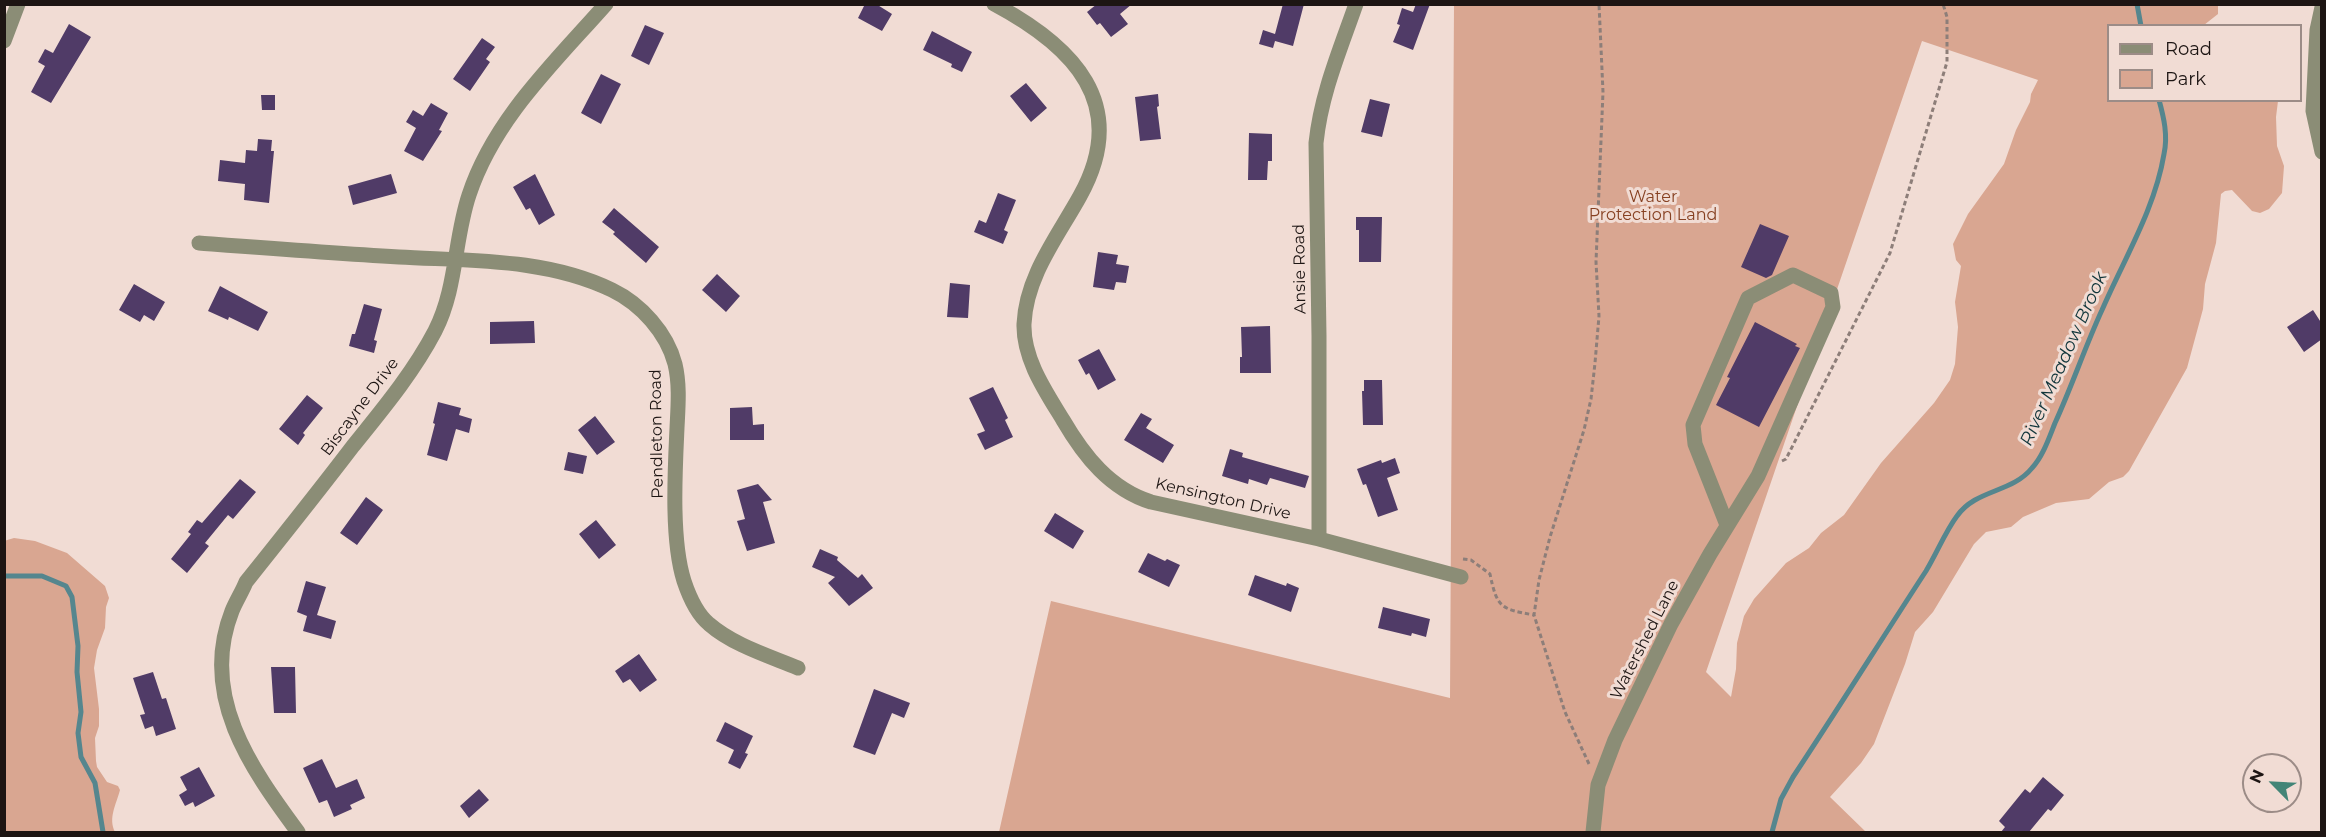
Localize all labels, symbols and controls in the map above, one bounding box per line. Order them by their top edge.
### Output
legend [2107,24,2302,102]
text: Road [2165,38,2212,60]
text: Park [2165,68,2206,90]
park label: Water Protection Land [1589,187,1717,225]
street label: Ansie Road [1290,224,1310,314]
water label: River Meadow Brook [2016,269,2112,449]
street label: Biscayne Drive [317,354,403,460]
street label: Pendleton Road [646,369,668,499]
street label: Kensington Drive [1153,474,1293,524]
street label: Watershed Lane [1607,577,1683,703]
north arrow [2242,753,2302,813]
text: N [2246,767,2268,786]

